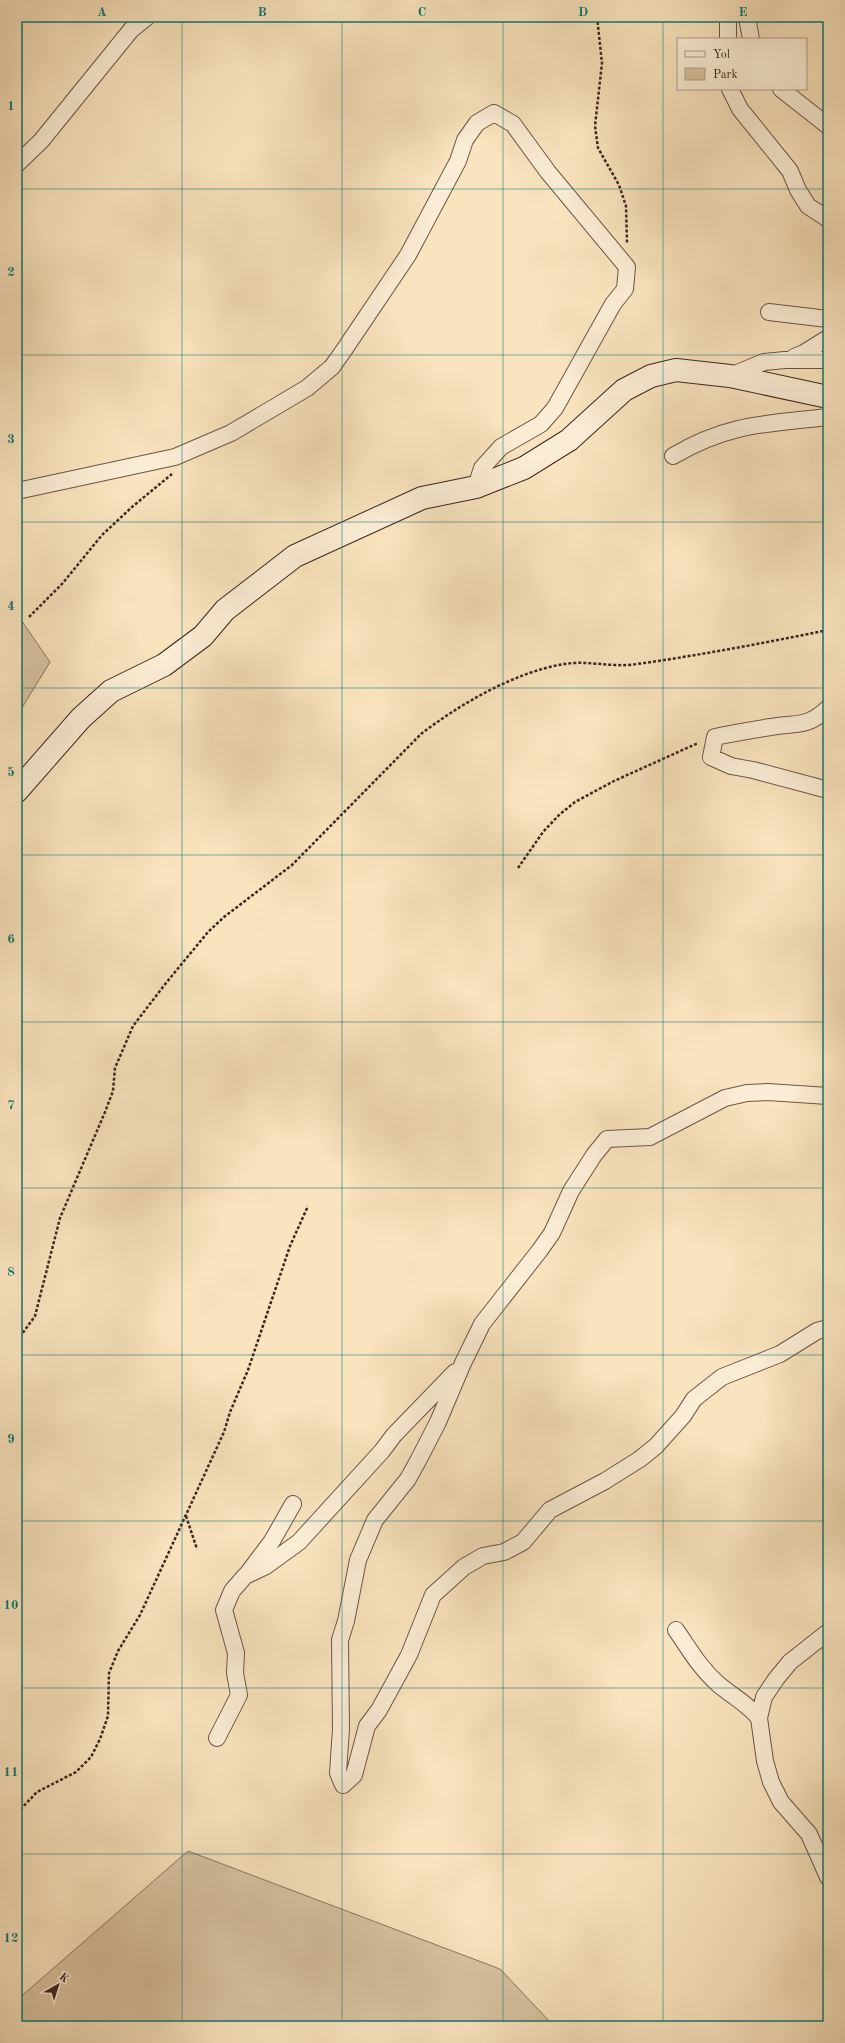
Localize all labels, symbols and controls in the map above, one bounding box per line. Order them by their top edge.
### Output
text: A [97,6,107,19]
text: B [257,6,267,19]
text: C [418,6,426,19]
text: D [578,6,588,19]
text: E [739,6,748,19]
legend [677,38,807,90]
text: Yol [713,49,730,61]
text: Park [713,69,738,81]
text: 1 [7,100,15,113]
text: 2 [7,266,15,279]
text: 3 [7,433,15,446]
text: 4 [7,600,15,613]
text: 5 [7,766,15,779]
text: 6 [7,933,15,946]
text: 7 [7,1099,15,1112]
text: 8 [7,1266,15,1279]
text: 9 [7,1433,15,1446]
text: 10 [3,1599,19,1612]
text: 11 [3,1766,19,1779]
text: 12 [3,1932,19,1945]
north arrow [38,1965,78,2005]
text: K [57,1971,71,1986]

